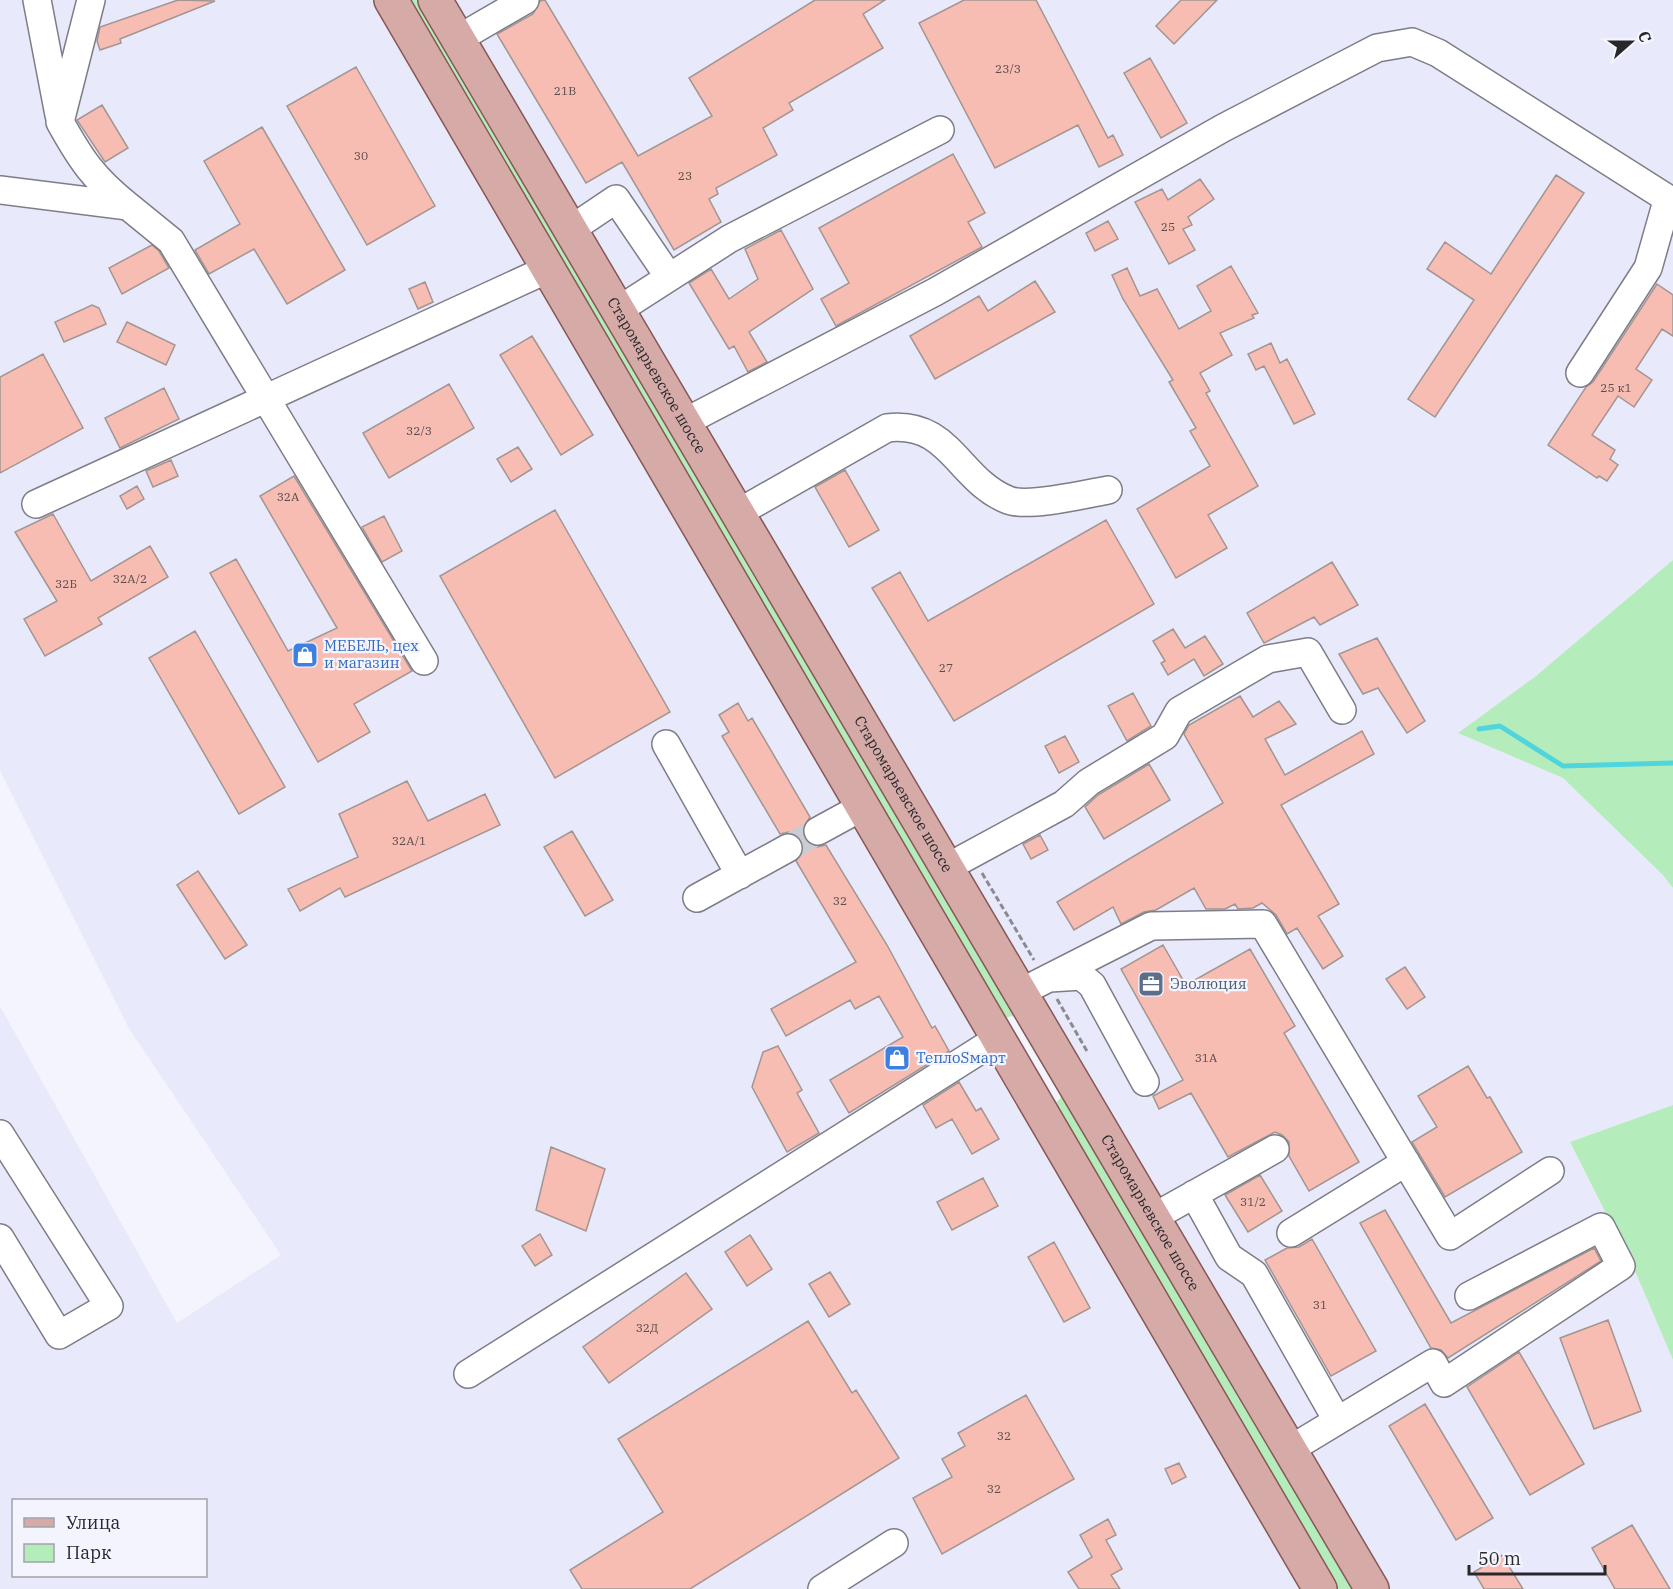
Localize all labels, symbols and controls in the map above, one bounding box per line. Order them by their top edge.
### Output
north arrow [1601,12,1661,72]
text: С [1634,28,1656,45]
house number: 23/3 [995,61,1021,76]
house number: 21В [554,83,576,98]
house number: 30 [354,148,368,163]
house number: 23 [678,168,692,183]
house number: 25 [1161,219,1175,234]
street label: Старомарьевское шоссе [603,294,710,457]
house number: 25 к1 [1600,380,1632,395]
house number: 32/3 [406,423,432,438]
house number: 32А [277,489,300,504]
house number: 32А/2 [113,571,147,586]
house number: 32Б [55,576,77,591]
place label: МЕБЕЛЬ, цех и магазин [324,636,419,672]
shop icon: МЕБЕЛЬ, цех и магазин [290,640,320,670]
house number: 27 [939,660,953,675]
street label: Старомарьевское шоссе [850,712,957,876]
house number: 32А/1 [392,833,426,848]
house number: 32 [833,893,847,908]
office icon: Эволюция [1136,969,1166,999]
place label: Эволюция [1170,974,1247,993]
shop icon: ТеплоSмарт [882,1043,912,1073]
place label: ТеплоSмарт [916,1048,1006,1067]
house number: 31А [1195,1050,1218,1065]
street label: Старомарьевское шоссе [1097,1131,1204,1294]
house number: 31/2 [1240,1194,1266,1209]
house number: 31 [1313,1297,1327,1312]
house number: 32Д [636,1320,658,1335]
house number: 32 [997,1428,1011,1443]
house number: 32 [987,1481,1001,1496]
legend [12,1499,207,1577]
text: Улица [66,1511,121,1534]
scale bar [1469,1538,1606,1576]
text: Парк [66,1541,112,1564]
text: 50 m [1478,1547,1521,1570]

